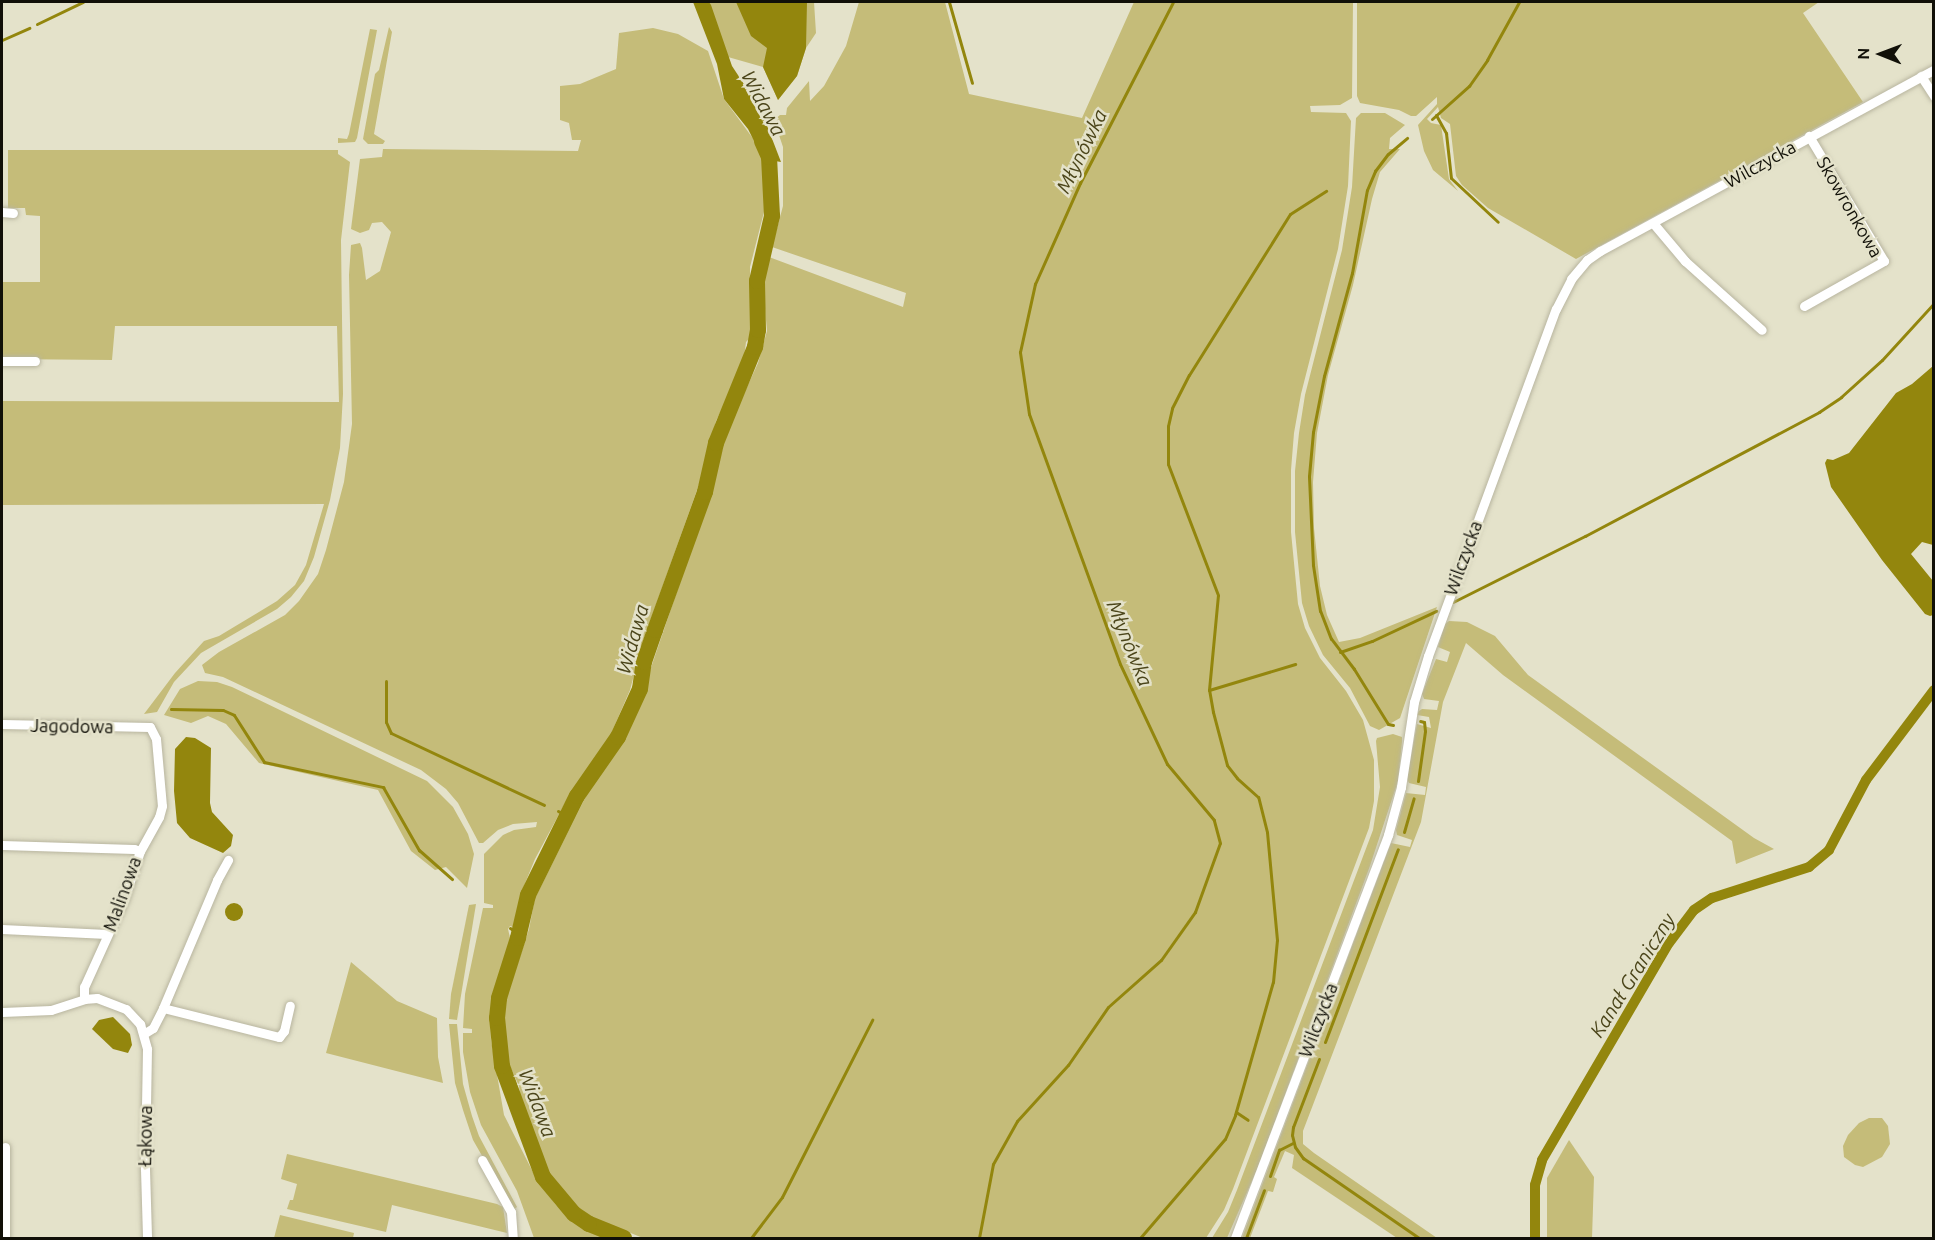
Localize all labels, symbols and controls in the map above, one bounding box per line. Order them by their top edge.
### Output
north arrow [1851,24,1911,84]
text: N [1854,48,1872,60]
water label: Widawa [737,66,791,140]
water label: Młynówka [1050,105,1112,197]
street label: Wilczycka [1721,136,1799,192]
street label: Skowronkowa [1812,153,1888,261]
street label: Wilczycka [1439,518,1487,598]
water label: Młynówka [1102,597,1158,689]
water label: Widawa [611,602,653,676]
street label: Jagodowa [30,714,114,738]
street label: Malinowa [99,854,145,934]
water label: Kanał Graniczny [1584,909,1680,1041]
street label: Wilczycka [1294,980,1342,1060]
water label: Widawa [514,1066,562,1140]
street label: Łąkowa [134,1105,156,1167]

